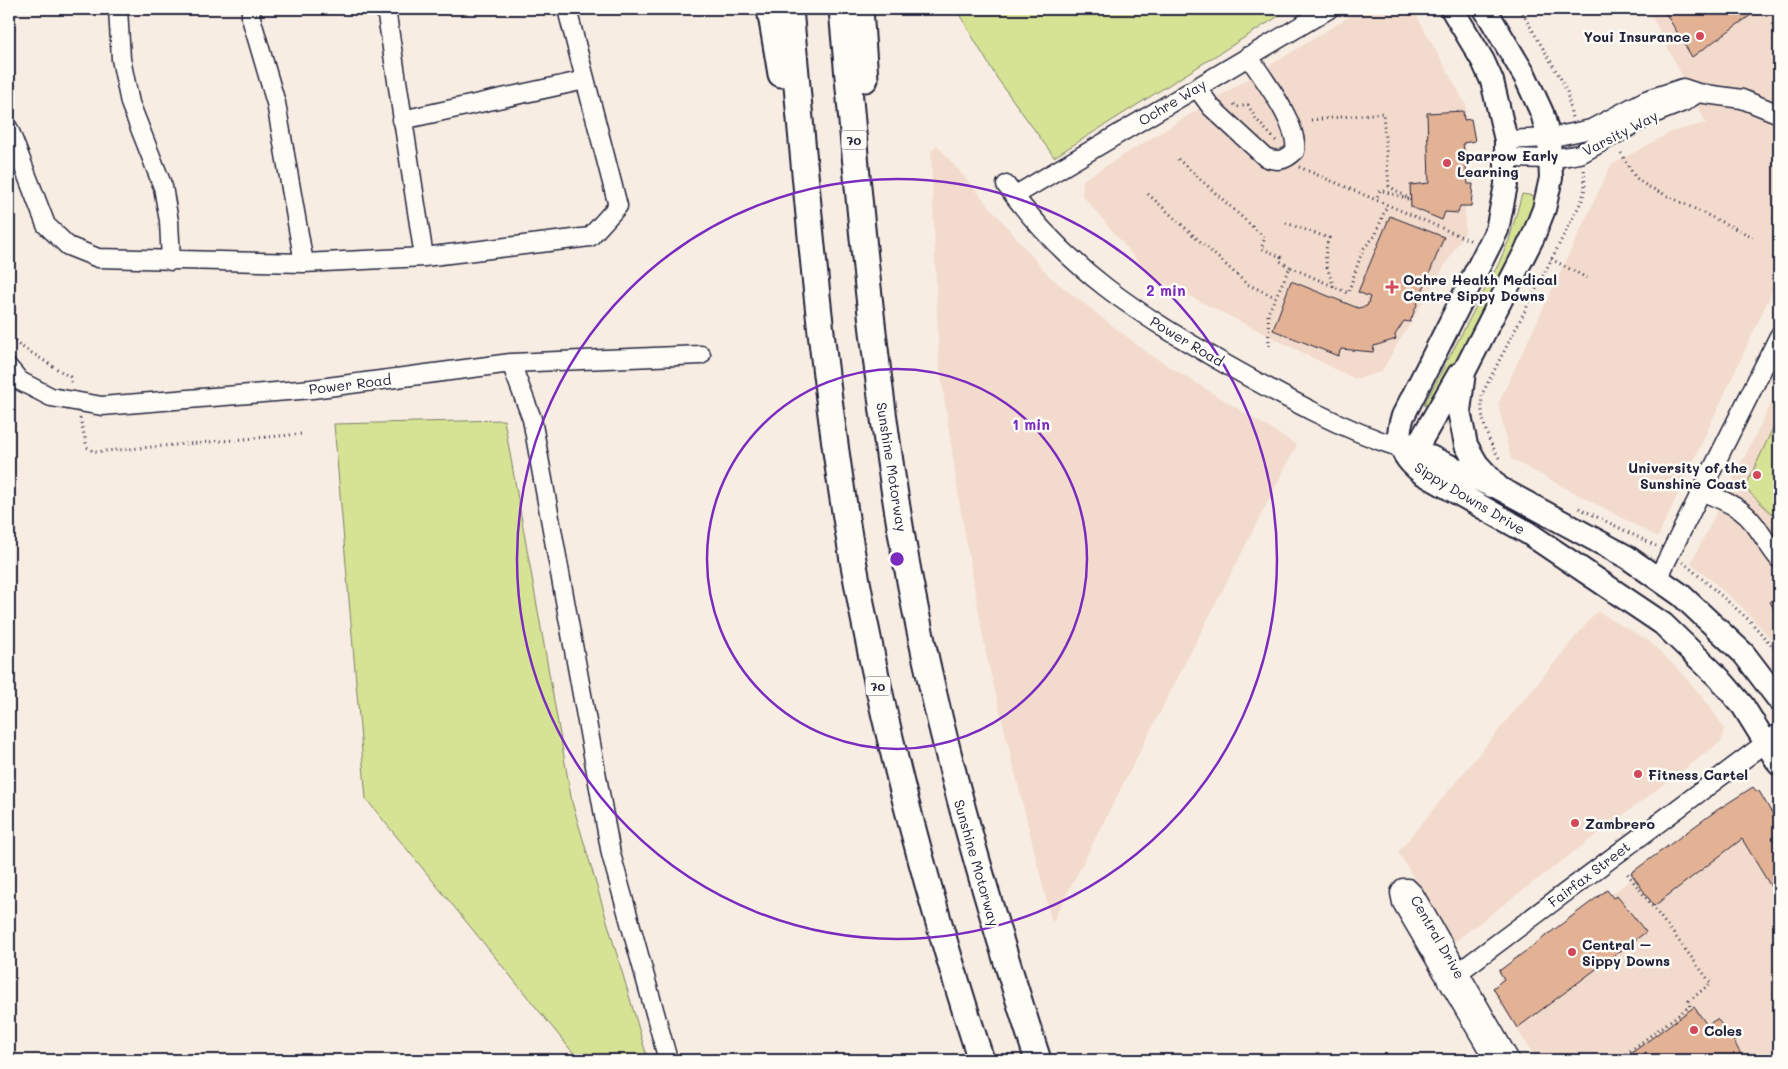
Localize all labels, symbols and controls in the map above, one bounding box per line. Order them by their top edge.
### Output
place label: Youi Insurance [1584,27,1690,46]
marker: Youi Insurance [1694,30,1706,42]
street label: Ochre Way [1135,74,1209,130]
street label: Varsity Way [1579,106,1661,160]
road number: 70 [842,130,866,150]
place label: Sparrow Early Learning [1457,146,1559,181]
marker: Sparrow Early Learning [1441,157,1453,169]
place label: Ochre Health Medical Centre Sippy Downs [1403,270,1557,305]
text: 2 min [1146,280,1186,300]
marker: Ochre Health Medical Centre Sippy Downs [1385,280,1399,294]
street label: Power Road [1147,312,1227,371]
street label: Power Road [308,370,392,398]
street label: Sunshine Motorway [872,401,912,533]
text: 1 min [1012,414,1050,434]
street label: Sippy Downs Drive [1411,457,1529,539]
place label: University of the Sunshine Coast [1628,458,1747,493]
marker: University of the Sunshine Coast [1751,469,1763,481]
centre of rings [888,550,906,568]
road number: 70 [866,676,890,696]
place label: Fitness Cartel [1648,765,1748,784]
marker: Fitness Cartel [1632,768,1644,780]
street label: Sunshine Motorway [950,797,1004,929]
place label: Zambrero [1585,814,1655,833]
marker: Zambrero [1569,817,1581,829]
street label: Fairfax Street [1544,837,1634,911]
street label: Central Drive [1406,892,1470,982]
place label: Central – Sippy Downs [1582,935,1670,970]
marker: Central – Sippy Downs [1566,946,1578,958]
place label: Coles [1704,1021,1742,1040]
marker: Coles [1688,1024,1700,1036]

